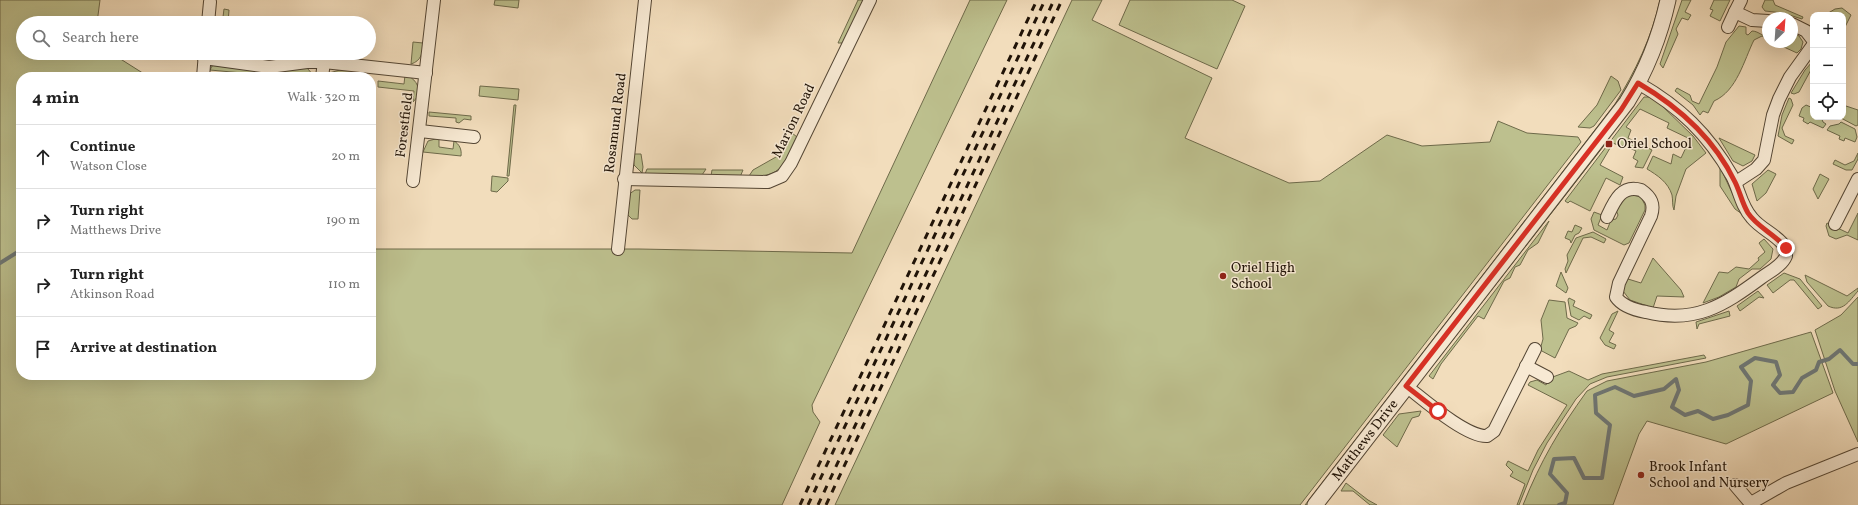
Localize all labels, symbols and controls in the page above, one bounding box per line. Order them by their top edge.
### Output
north arrow [1762,12,1798,48]
map controls [1810,12,1846,120]
button: + [1810,12,1846,48]
search box [16,16,376,60]
icon: search [30,27,52,49]
text: Search here [62,28,139,49]
button: − [1810,48,1846,84]
street label: Rosamund Road [600,72,632,174]
street label: Marion Road [768,81,820,161]
button: locate [1810,84,1846,120]
text: 4 min [32,87,79,110]
text: Walk · 320 m [287,89,360,107]
street label: Forestfield [392,91,418,159]
place label: Oriel School [1617,135,1692,154]
text: Continue [70,137,135,158]
marker: Oriel School [1604,139,1614,149]
icon: ahead [32,146,54,168]
text: 20 m [331,148,360,166]
text: Watson Close [70,158,147,176]
text: Turn right [70,201,144,222]
icon: right [32,210,54,232]
text: 190 m [326,212,360,230]
text: Matthews Drive [70,222,161,240]
route end [1777,239,1795,257]
place label: Oriel High School [1231,259,1295,294]
text: Turn right [70,265,144,286]
marker: Oriel High School [1218,271,1228,281]
icon: right [32,274,54,296]
text: 110 m [328,276,360,294]
text: Atkinson Road [70,286,154,304]
icon: arrive [32,338,54,360]
text: Arrive at destination [70,338,217,359]
street label: Matthews Drive [1328,395,1403,485]
route start [1429,402,1447,420]
place label: Brook Infant School and Nursery [1649,458,1769,493]
marker: Brook Infant School and Nursery [1636,470,1646,480]

